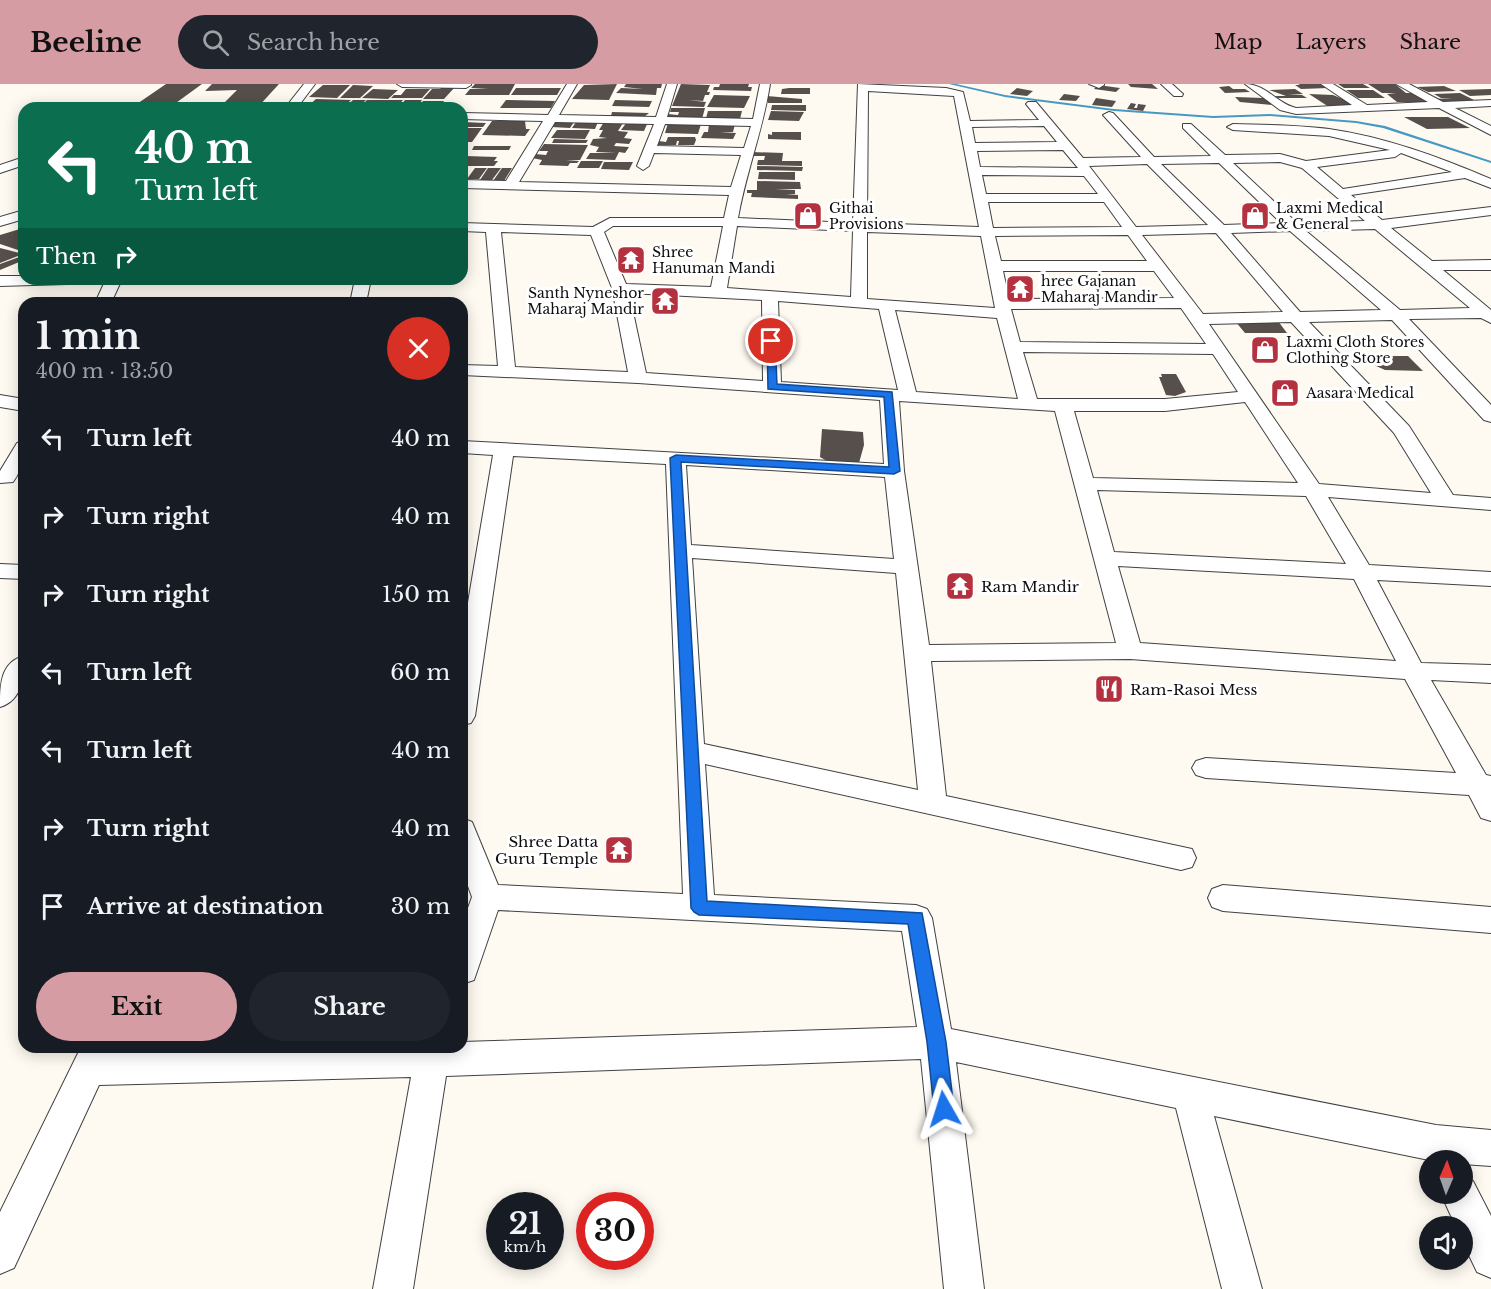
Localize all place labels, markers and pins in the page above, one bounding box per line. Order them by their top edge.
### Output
place label: Githai Provisions [829,199,904,233]
place label: Laxmi Medical & General [1276,199,1384,233]
shop icon: Githai Provisions [792,200,824,232]
shop icon: Laxmi Medical & General [1239,200,1271,232]
place label: Shree Hanuman Mandi [652,243,775,277]
temple icon: Shree Hanuman Mandi [615,244,647,276]
place label: hree Gajanan Maharaj Mandir [1041,272,1158,306]
temple icon: hree Gajanan Maharaj Mandir [1004,273,1036,305]
place label: Santh Nyneshor Maharaj Mandir [527,284,644,318]
temple icon: Santh Nyneshor Maharaj Mandir [649,285,681,317]
pin [745,315,796,366]
place label: Laxmi Cloth Stores Clothing Store [1286,333,1424,367]
shop icon: Laxmi Cloth Stores Clothing Store [1249,334,1281,366]
shop icon: Aasara Medical [1269,377,1301,409]
place label: Aasara Medical [1305,384,1414,402]
temple icon: Ram Mandir [944,570,976,602]
place label: Ram Mandir [981,577,1080,596]
restaurant icon: Ram-Rasoi Mess [1093,673,1125,705]
place label: Ram-Rasoi Mess [1130,680,1258,699]
place label: Shree Datta Guru Temple [495,832,599,868]
temple icon: Shree Datta Guru Temple [603,834,635,866]

